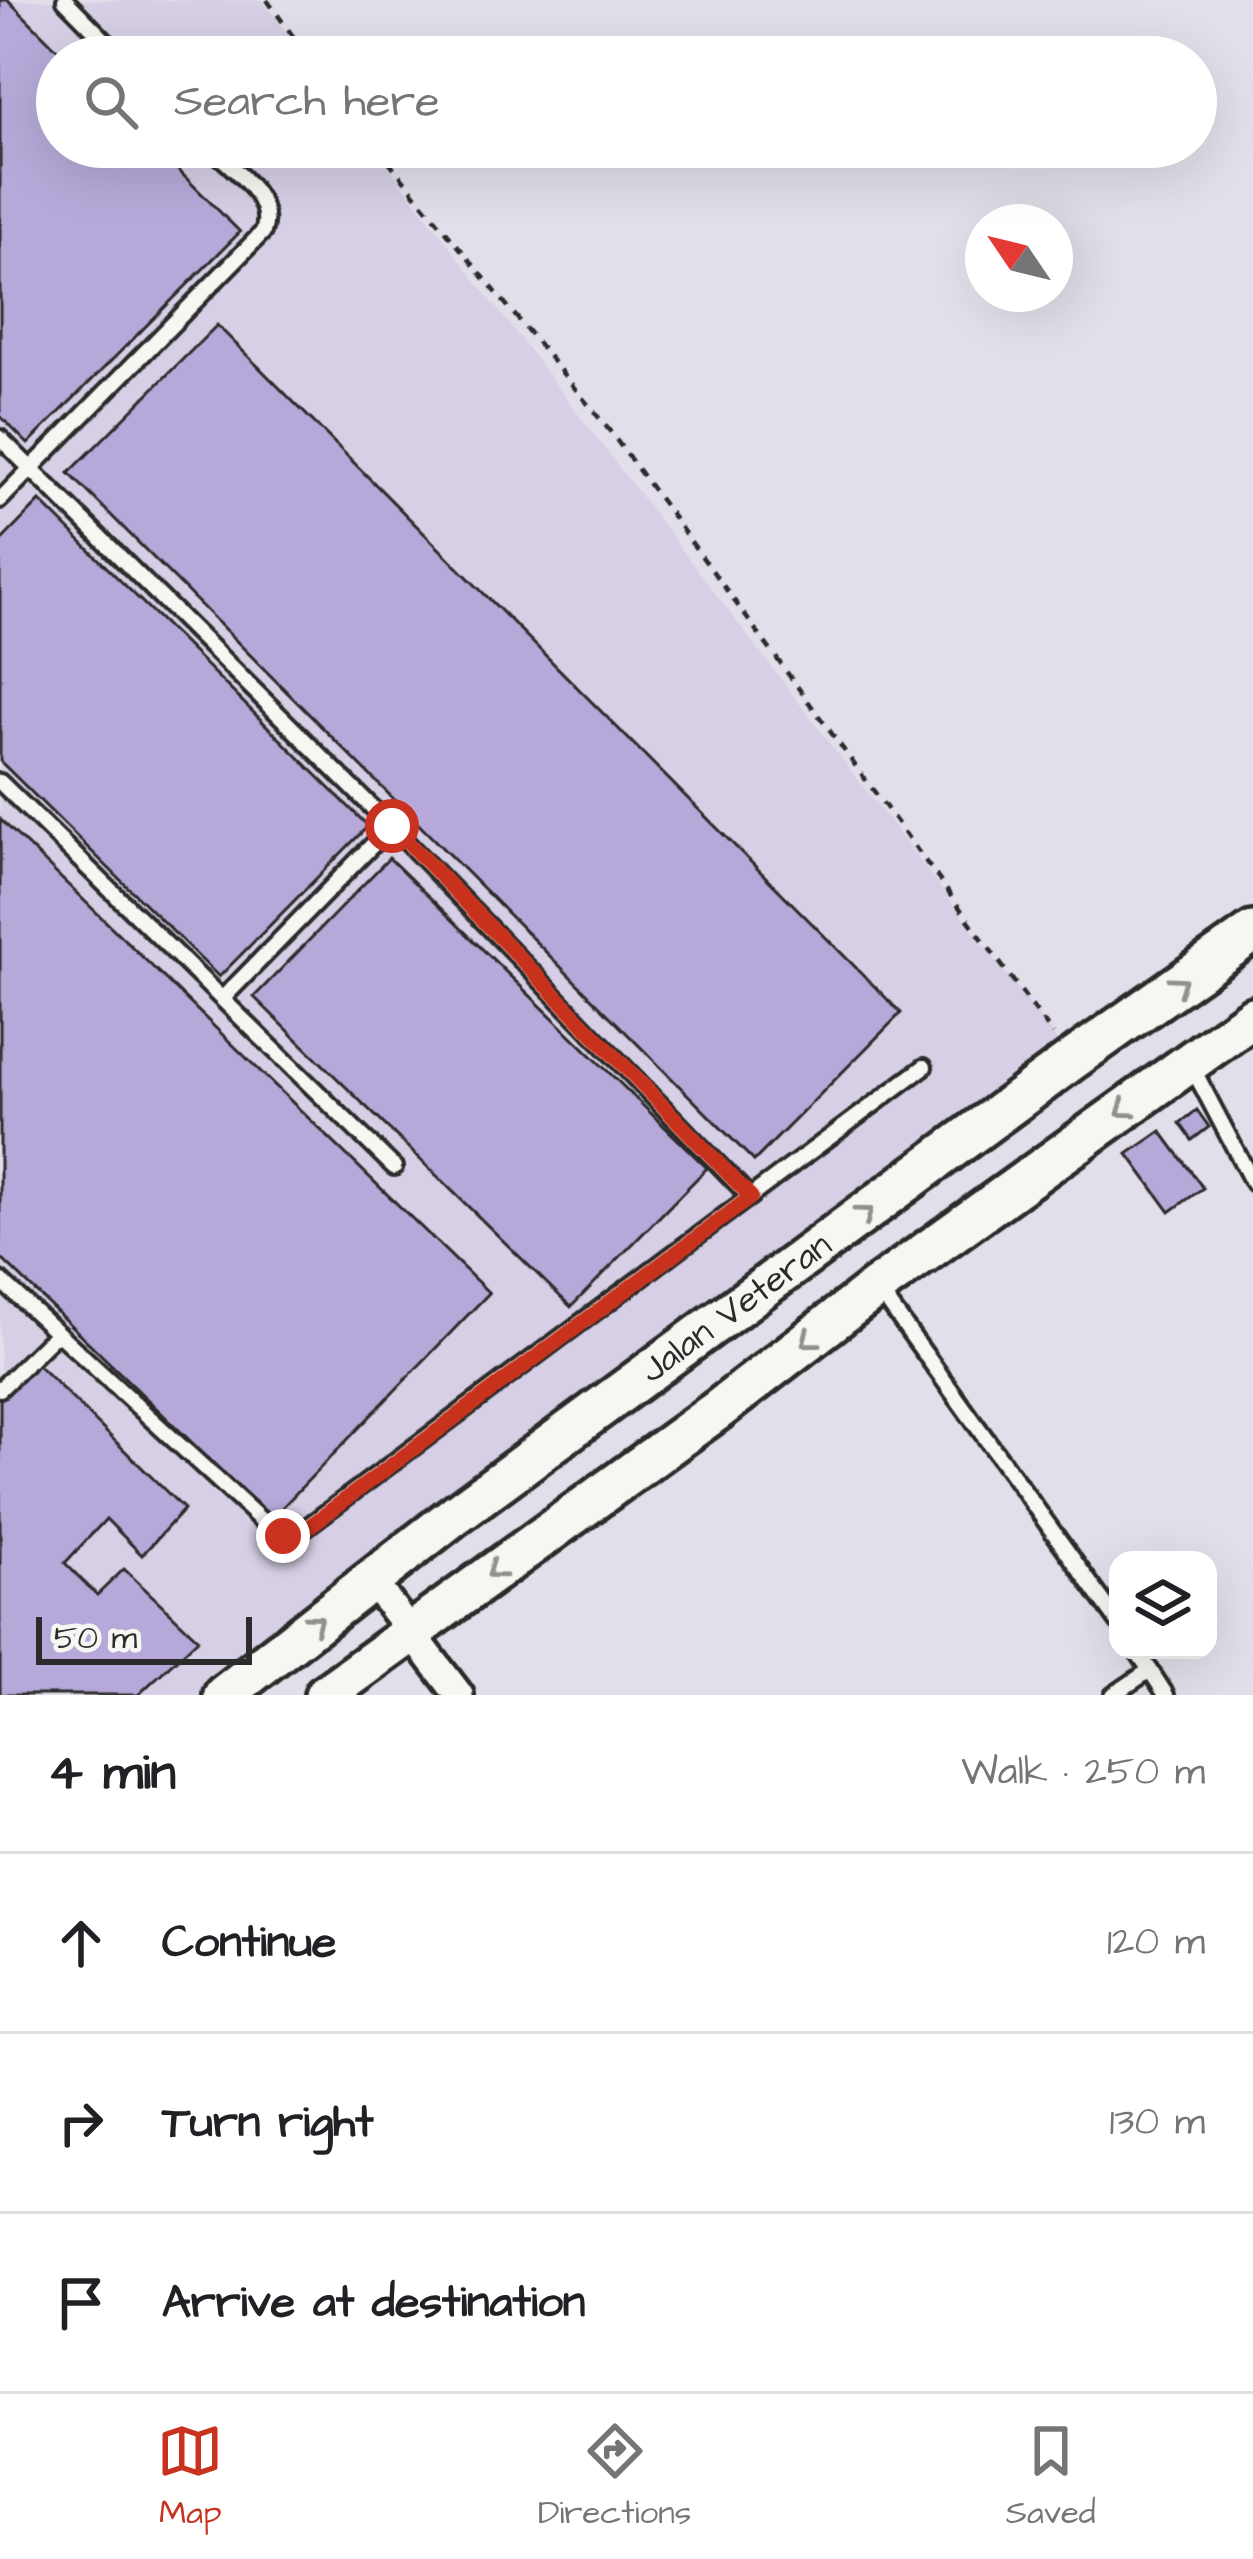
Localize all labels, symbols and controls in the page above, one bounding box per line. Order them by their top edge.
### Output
search box [36,36,1217,168]
icon: search [78,69,144,135]
text: Search here [174,71,440,133]
north arrow [965,204,1073,312]
route start [365,799,419,853]
one-way arrow [1166,976,1188,998]
one-way arrow [1116,1095,1137,1117]
one-way arrow [852,1207,873,1229]
street label: Jalan Veteran [630,1220,842,1395]
one-way arrow [800,1325,822,1347]
route end [256,1509,310,1563]
map controls [1109,1551,1217,1659]
button: layers [1109,1551,1217,1659]
one-way arrow [486,1557,508,1579]
scale bar [36,1611,252,1664]
text: 50 m [54,1615,137,1661]
one-way arrow [302,1615,324,1636]
text: 4 min [48,1738,176,1809]
text: Walk · 250 m [961,1746,1205,1800]
icon: ahead [48,1910,114,1976]
text: Continue [162,1912,336,1974]
text: 120 m [1107,1916,1205,1970]
icon: right [48,2090,114,2156]
text: Turn right [162,2092,374,2154]
text: 130 m [1110,2096,1205,2150]
icon: arrive [48,2270,114,2336]
text: Arrive at destination [162,2272,585,2334]
tab: Map [157,2418,223,2536]
tab: Directions [538,2418,691,2536]
tab: Saved [1006,2418,1096,2536]

